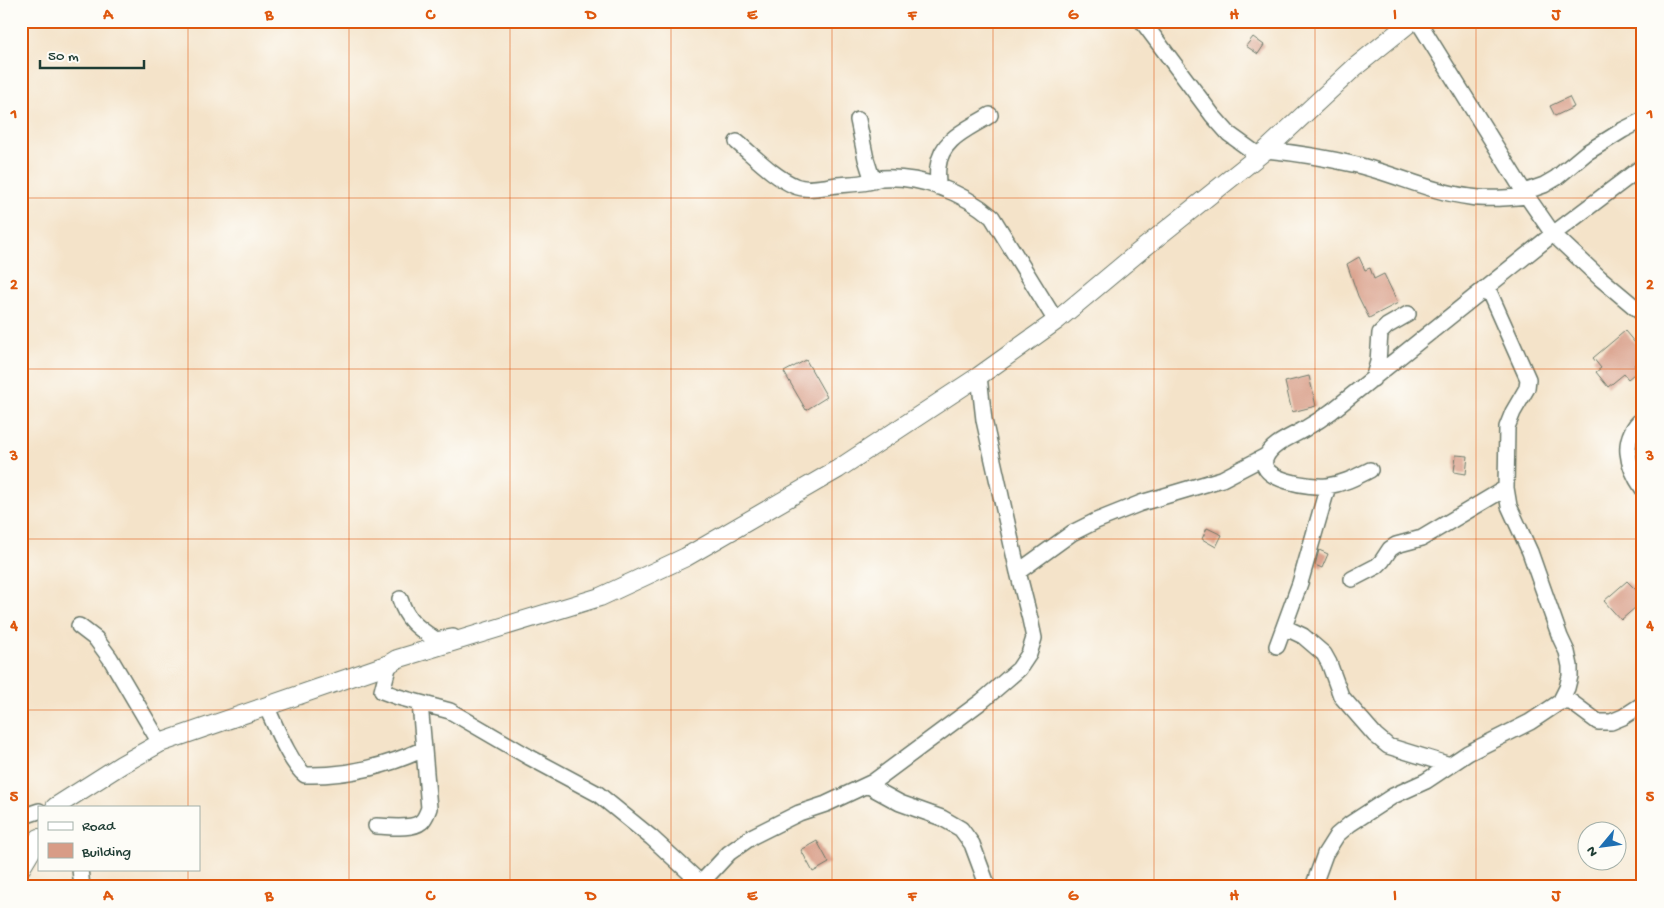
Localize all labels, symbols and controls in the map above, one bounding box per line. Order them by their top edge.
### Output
text: A [102,7,114,26]
text: B [264,7,274,26]
text: C [425,7,436,26]
text: D [584,7,597,26]
text: E [747,7,758,26]
text: F [907,7,918,26]
text: G [1068,7,1079,26]
text: H [1229,7,1239,26]
text: I [1393,7,1397,26]
text: J [1551,7,1562,26]
scale bar [40,38,144,70]
text: 50 m [48,48,79,66]
text: 1 [10,106,17,125]
text: 1 [1646,106,1653,125]
text: 2 [10,277,18,296]
text: 2 [1646,277,1654,296]
text: 3 [9,448,18,467]
text: 3 [1645,448,1654,467]
text: 4 [9,618,18,637]
text: 4 [1645,618,1654,637]
text: 5 [10,789,19,808]
text: 5 [1646,789,1655,808]
legend [38,806,200,870]
text: Road [82,818,116,836]
north arrow [1576,820,1626,870]
text: N [1583,843,1602,859]
text: Building [81,844,131,862]
text: A [102,888,114,907]
text: B [264,888,274,907]
text: C [425,888,436,907]
text: D [584,888,597,907]
text: E [747,888,758,907]
text: F [907,888,918,907]
text: G [1068,888,1079,907]
text: H [1229,888,1239,907]
text: I [1393,888,1397,907]
text: J [1551,888,1562,907]

